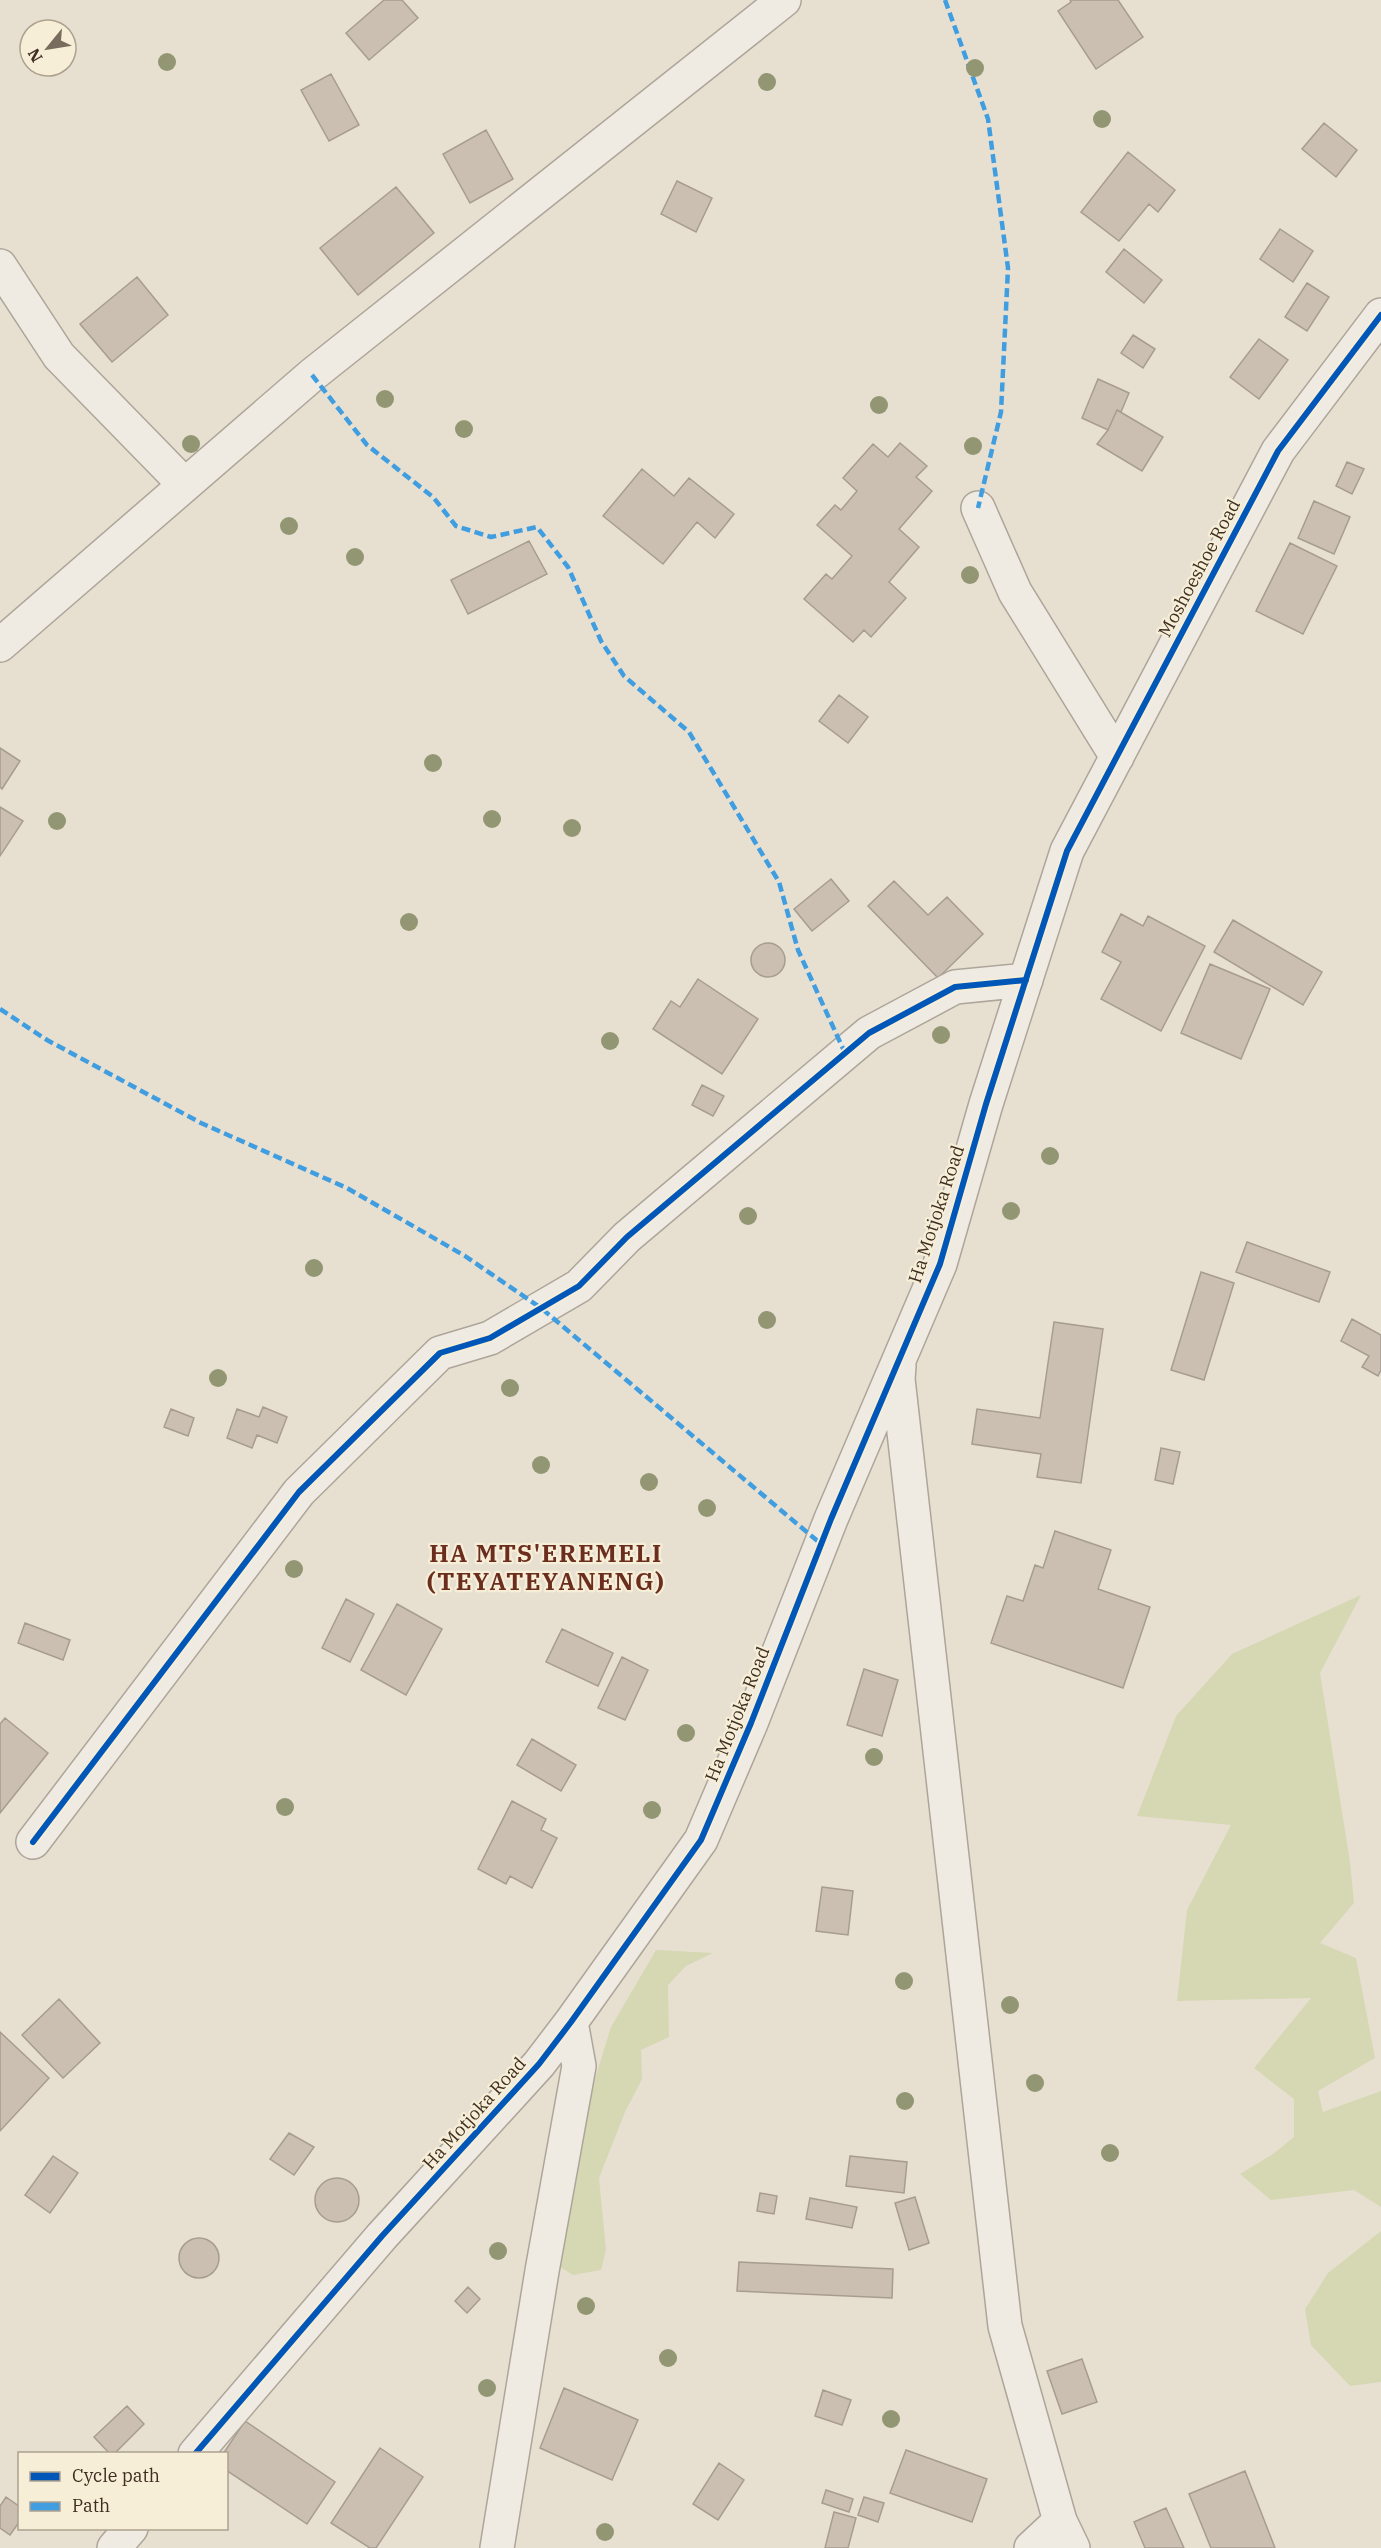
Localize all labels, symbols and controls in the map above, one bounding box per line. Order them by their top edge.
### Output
north arrow [18,18,78,78]
text: N [23,45,47,66]
street label: Moshoeshoe Road [1153,495,1245,641]
street label: Ha Motjoka Road [903,1142,969,1286]
district label: HA MTS'EREMELI (TEYATEYANENG) [427,1537,665,1597]
street label: Ha Motjoka Road [699,1643,775,1785]
street label: Ha Motjoka Road [417,2052,531,2174]
legend [18,2452,228,2530]
text: Cycle path [72,2464,160,2487]
text: Path [72,2494,110,2517]

